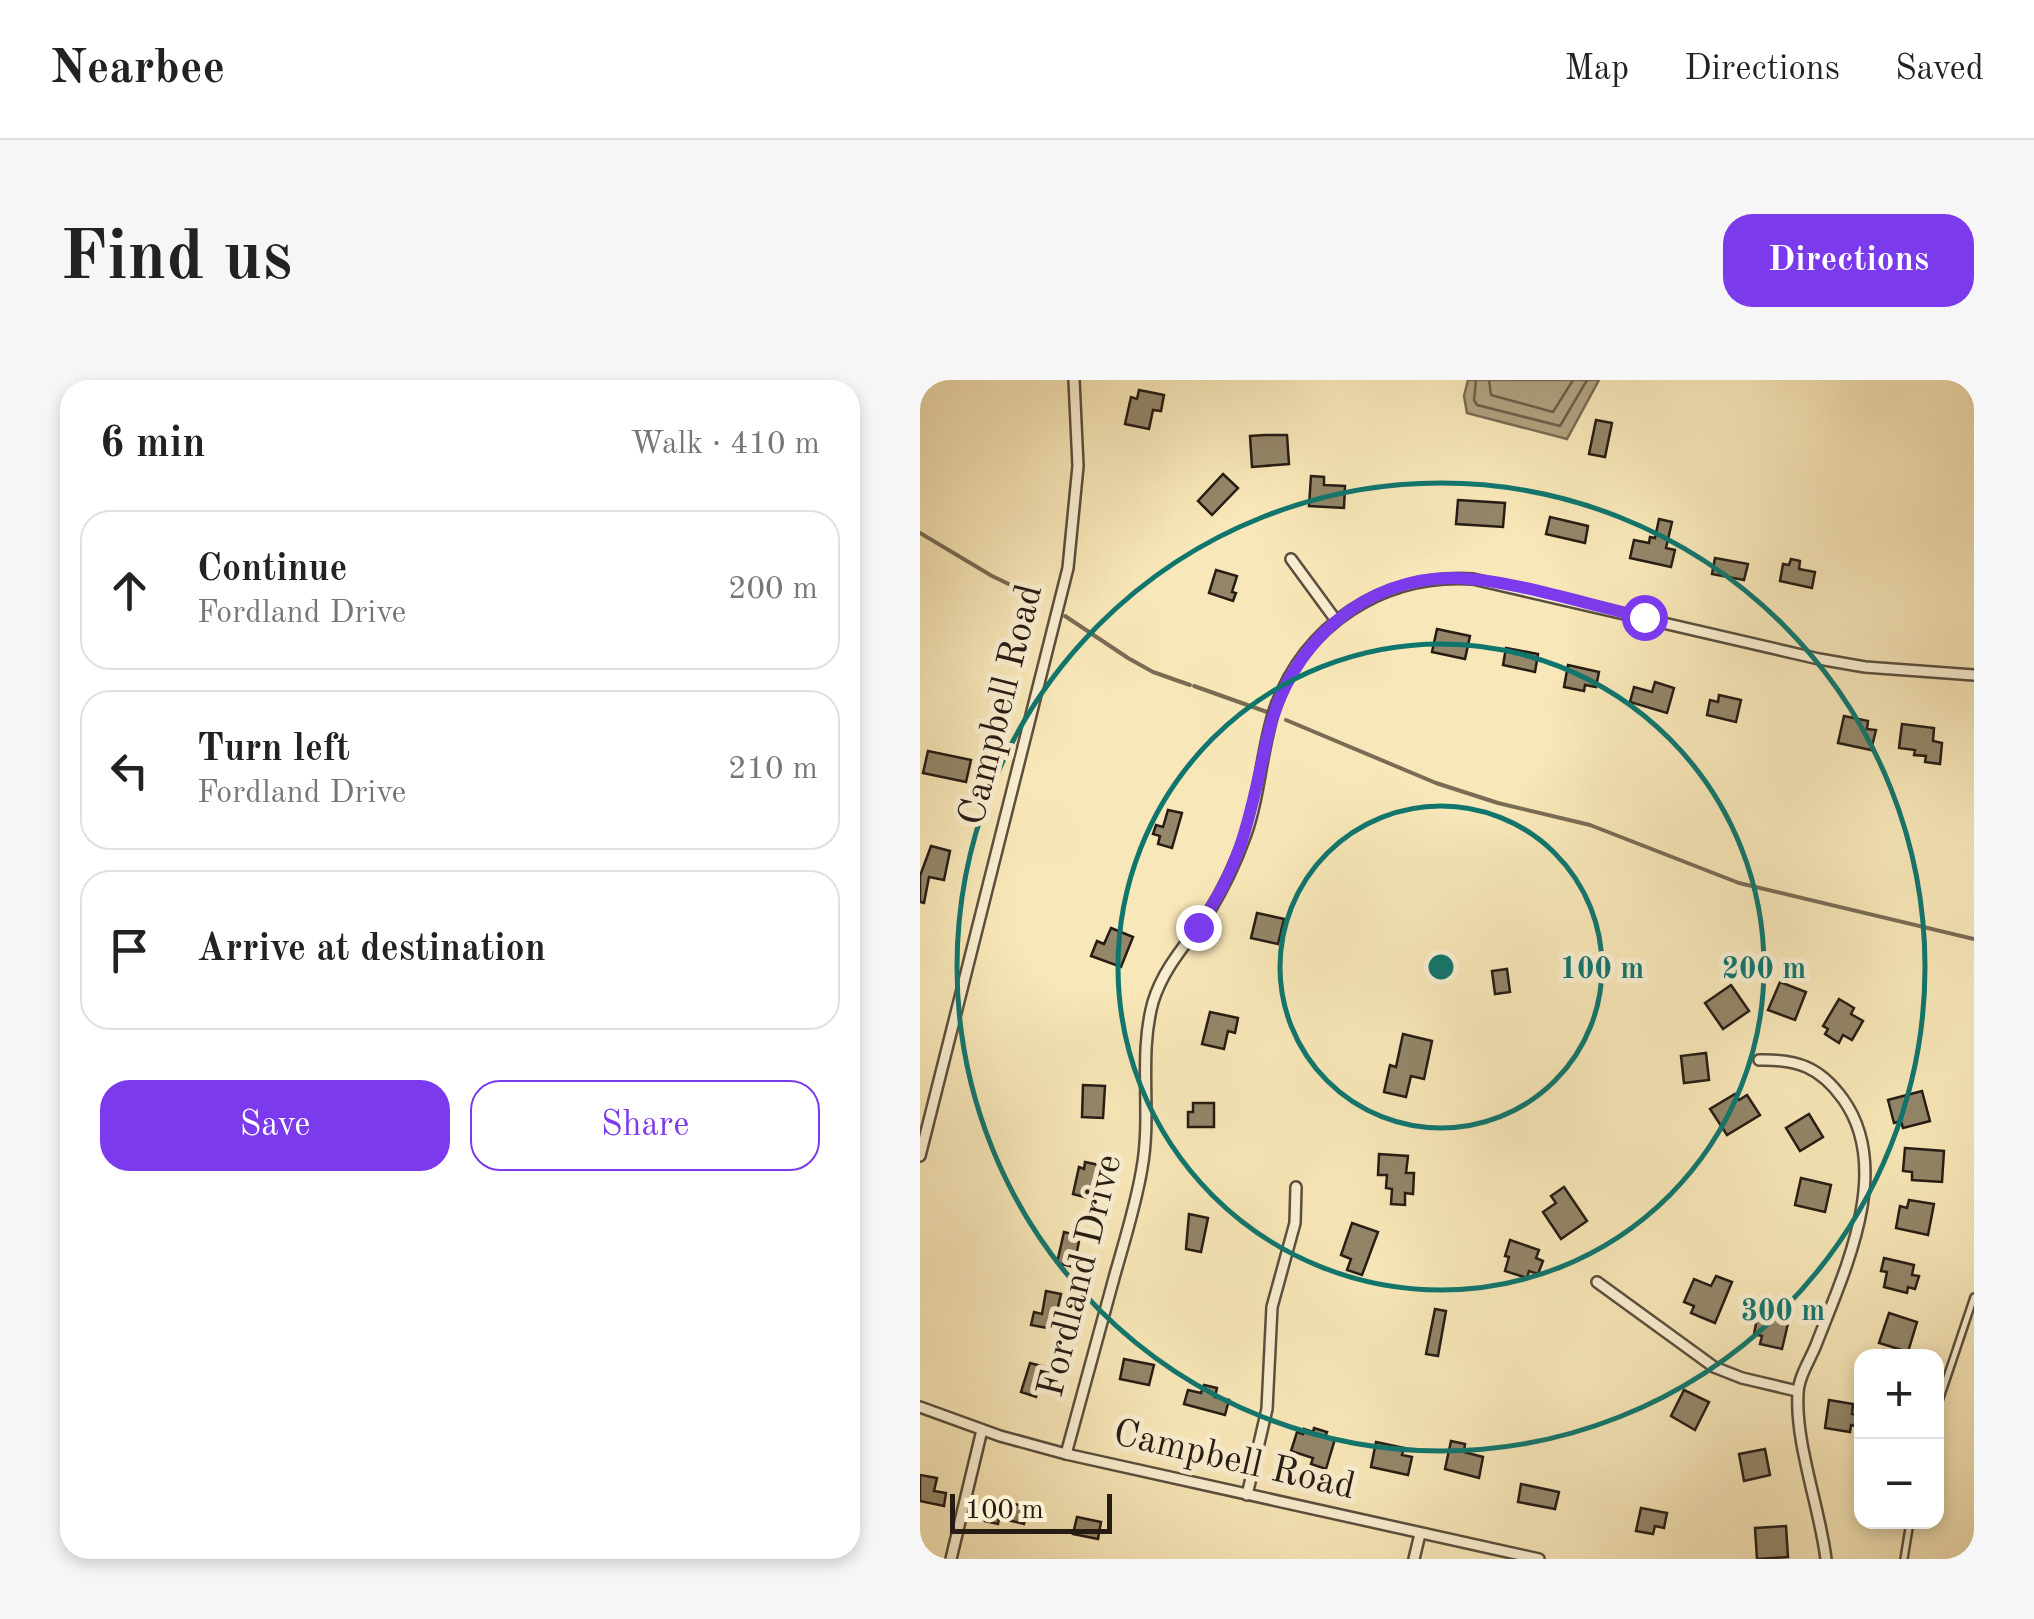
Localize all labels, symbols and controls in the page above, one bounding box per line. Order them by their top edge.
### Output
text: Nearbee [50,45,225,93]
text: Map [1564,52,1629,87]
text: Directions [1684,52,1840,87]
text: Saved [1895,52,1984,87]
button: Directions [1723,214,1974,307]
text: Find us [60,225,292,295]
text: 6 min [100,424,206,466]
text: Walk · 410 m [630,429,820,461]
text: Continue [197,551,347,589]
icon: ahead [102,563,157,618]
text: 200 m [728,574,818,606]
street label: Campbell Road [954,581,1050,829]
route start [1622,595,1668,641]
text: Fordland Drive [197,598,406,630]
text: Turn left [197,731,350,769]
icon: left [102,743,157,798]
text: 210 m [728,754,818,786]
text: Fordland Drive [197,778,406,810]
route end [1176,905,1222,951]
icon: arrive [102,923,157,978]
text: Arrive at destination [197,931,546,969]
centre of rings [1423,949,1459,985]
text: 100 m [1560,955,1644,985]
text: 200 m [1722,955,1806,985]
button: Save [100,1080,450,1171]
button: Share [470,1080,820,1171]
street label: Fordland Drive [1033,1151,1129,1401]
text: 300 m [1741,1297,1825,1327]
map controls [1854,1349,1944,1529]
button: + [1854,1349,1944,1439]
street label: Campbell Road [1109,1415,1359,1507]
button: − [1854,1439,1944,1529]
scale bar [950,1489,1112,1534]
text: 100 m [965,1497,1044,1525]

